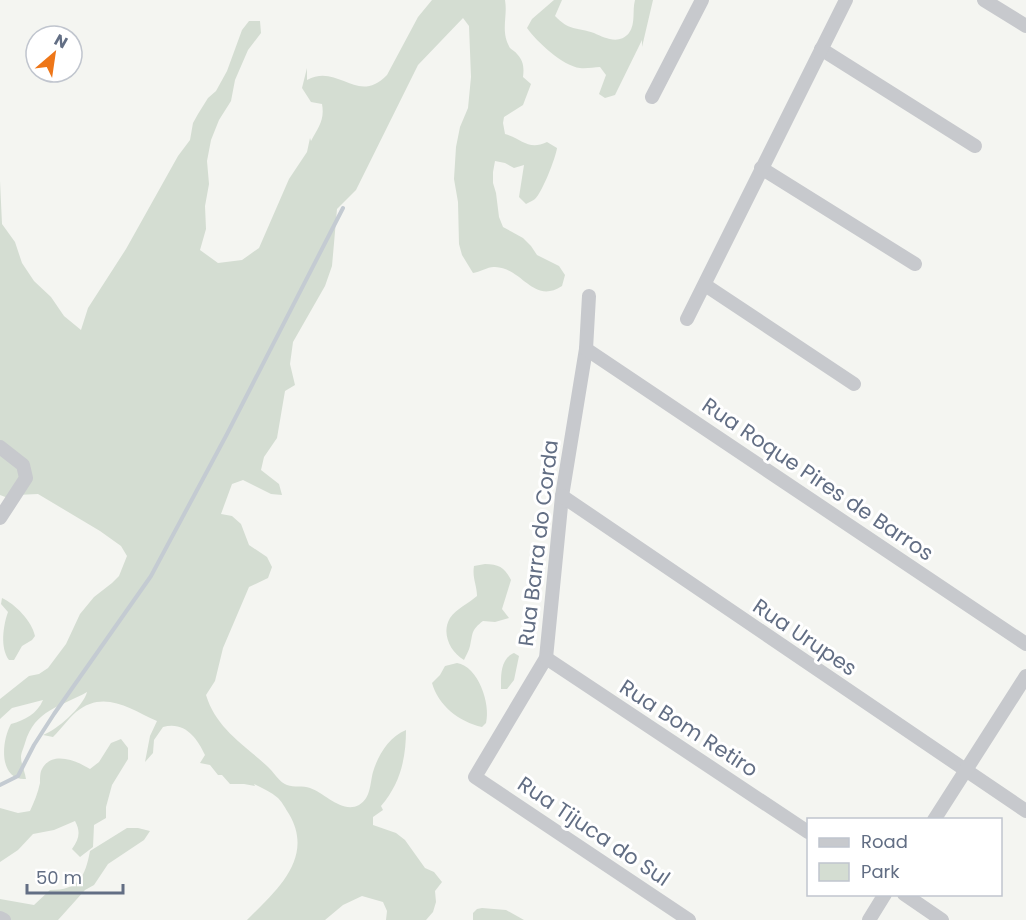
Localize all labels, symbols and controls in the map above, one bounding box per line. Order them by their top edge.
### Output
north arrow [24,24,84,84]
text: N [50,28,72,54]
street label: Rua Roque Pires de Barros [697,391,939,567]
street label: Rua Barra do Corda [511,438,565,648]
street label: Rua Urupes [747,592,863,682]
street label: Rua Bom Retiro [614,672,764,784]
street label: Rua Tijuca do Sul [512,769,676,893]
legend [807,818,1002,896]
text: Road [861,829,908,854]
scale bar [27,857,123,895]
text: Park [861,859,900,884]
text: 50 m [36,865,82,890]

